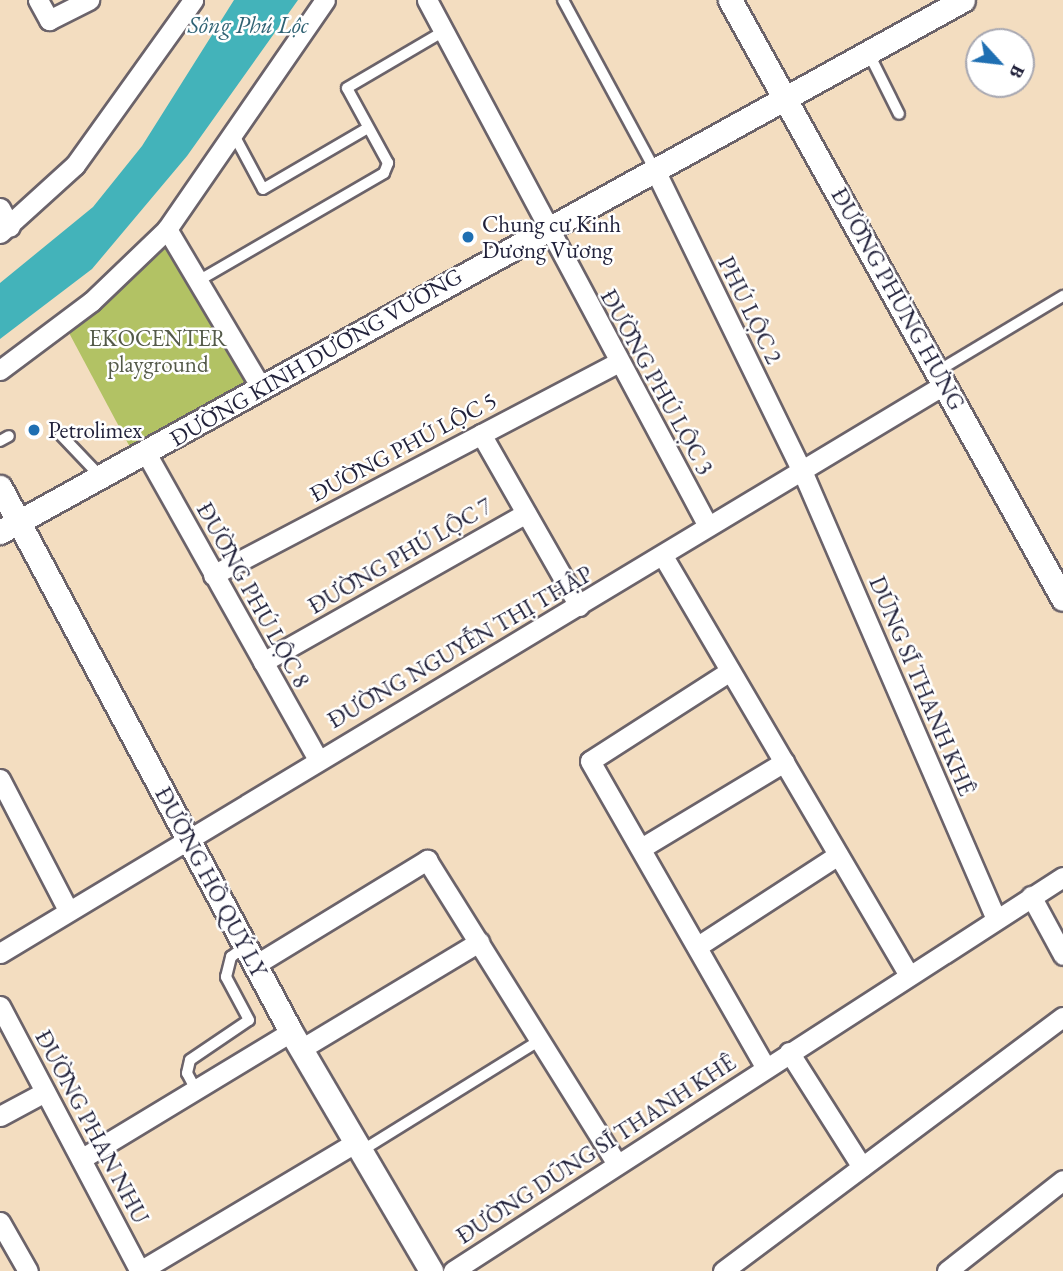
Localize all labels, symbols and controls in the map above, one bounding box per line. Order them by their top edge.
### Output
water label: Sông Phú Lộc [188,11,308,39]
north arrow [965,28,1035,98]
text: B [1004,61,1031,83]
street label: ĐƯỜNG PHÙNG HƯNG [825,183,971,415]
place label: Chung cư Kinh Dương Vương [482,210,621,264]
marker: Chung cư Kinh Dương Vương [460,229,476,245]
street label: PHÚ LỘC 2 [712,252,788,368]
street label: ĐƯỜNG KINH DƯƠNG VƯƠNG [165,262,467,452]
street label: ĐƯỜNG PHÚ LỘC 3 [595,285,719,479]
park label: EKOCENTER playground [89,324,227,378]
street label: ĐƯỜNG PHÚ LỘC 5 [305,386,501,508]
place label: Petrolimex [48,416,142,444]
marker: Petrolimex [26,422,42,438]
street label: ĐƯỜNG PHÚ LỘC 7 [303,492,497,620]
street label: ĐƯỜNG PHÚ LỘC 8 [191,498,315,692]
street label: ĐƯỜNG NGUYỄN THỊ THẬP [323,560,597,734]
street label: DŨNG SĨ THANH KHÊ [863,572,981,800]
street label: ĐƯỜNG HỒ QUÝ LY [149,782,273,982]
street label: ĐƯỜNG PHAN NHU [29,1025,155,1229]
street label: ĐƯỜNG DŨNG SĨ THANH KHÊ [451,1048,741,1250]

